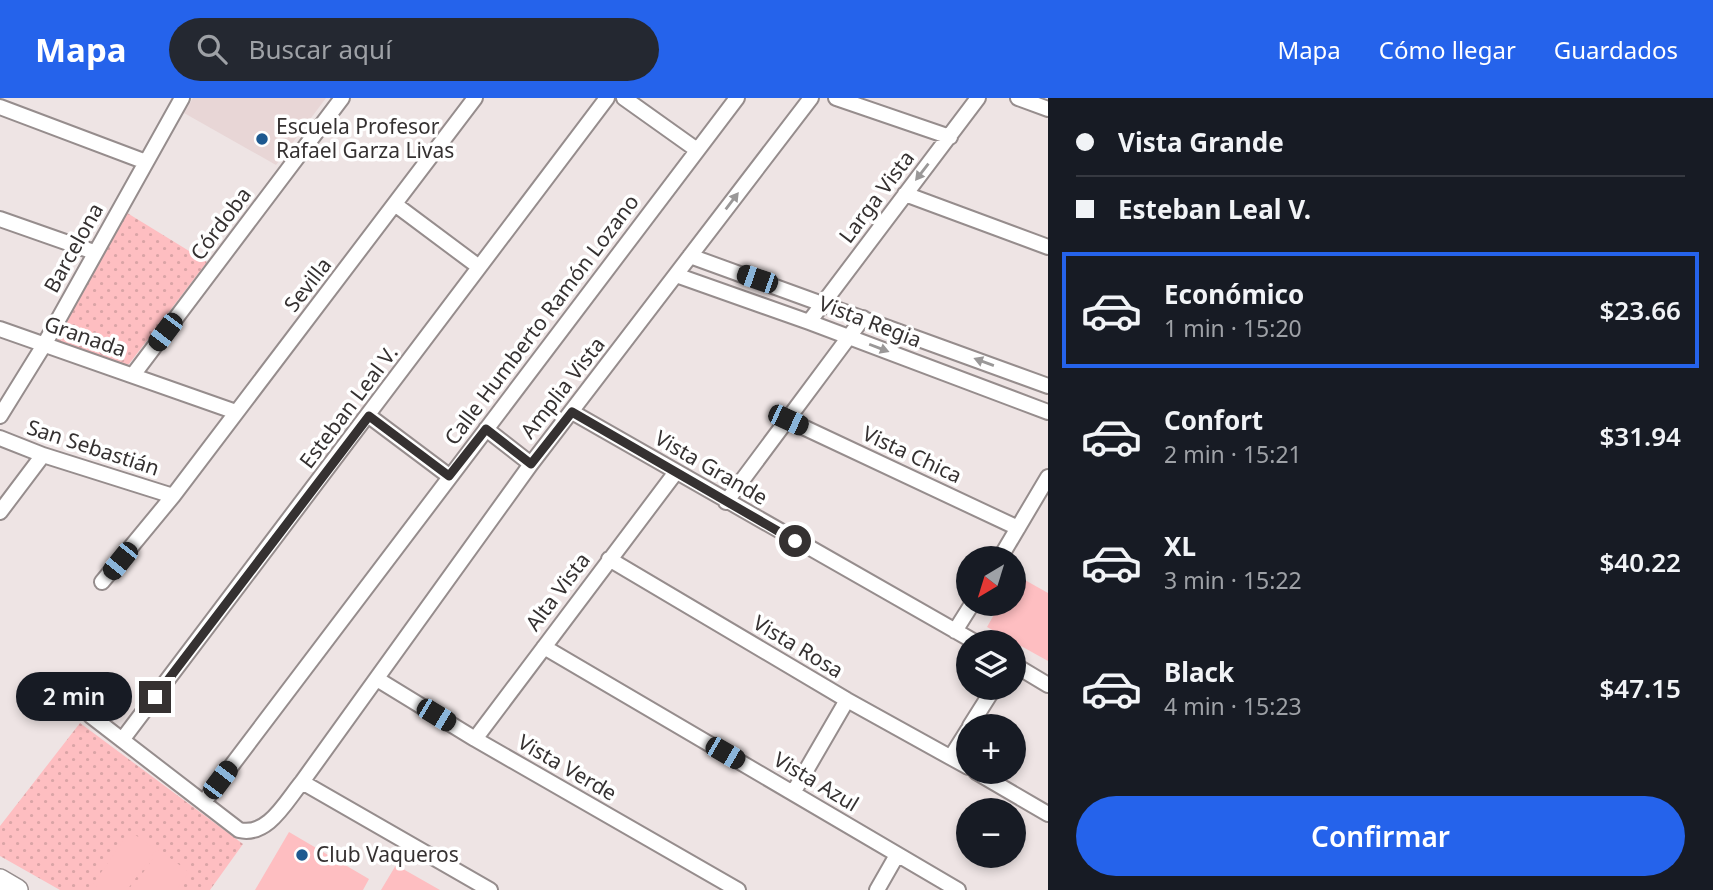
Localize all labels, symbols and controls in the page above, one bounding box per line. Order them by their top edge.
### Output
search box [169,18,659,81]
text: Mapa [35,27,127,72]
icon: search [193,30,231,68]
text: Buscar aquí [249,31,392,67]
text: Mapa [1277,33,1341,66]
text: Cómo llegar [1379,33,1516,66]
text: Guardados [1554,33,1678,66]
place label: Escuela Profesor Rafael Garza Livas [276,112,454,164]
text: Vista Grande [1118,124,1284,160]
marker: Escuela Profesor Rafael Garza Livas [254,131,270,147]
street label: Larga Vista [832,145,920,248]
one-way arrow [916,163,930,181]
street label: Córdoba [184,181,257,266]
street label: Calle Humberto Ramón Lozano [438,188,645,450]
text: Esteban Leal V. [1118,191,1311,227]
one-way arrow [725,192,739,211]
street label: Barcelona [37,198,109,297]
street label: Sevilla [277,251,337,317]
car [734,262,781,296]
text: Económico [1164,276,1304,312]
icon: car [1080,279,1143,342]
street label: Vista Regia [815,289,926,353]
text: $23.66 [1599,292,1681,328]
street label: Granada [41,309,130,363]
car [144,309,187,355]
text: 1 min · 15:20 [1164,312,1302,344]
street label: Amplia Vista [514,331,611,444]
street label: Esteban Leal V. [293,339,404,474]
one-way arrow [868,343,889,354]
one-way arrow [973,357,994,368]
car [765,402,812,438]
text: Confort [1164,402,1263,438]
icon: car [1080,405,1143,468]
street label: San Sebastián [24,412,163,482]
text: $31.94 [1599,418,1681,454]
street label: Vista Chica [858,419,967,489]
street label: Vista Grande [650,424,773,511]
text: 2 min · 15:21 [1164,438,1302,470]
route start [779,525,811,557]
text: XL [1164,528,1196,564]
icon: car [1080,531,1143,594]
car [99,538,142,584]
text: $40.22 [1599,544,1681,580]
north arrow [956,546,1026,616]
map controls [956,546,1026,868]
street label: Alta Vista [519,547,596,636]
text: 3 min · 15:22 [1164,564,1302,596]
street label: Vista Rosa [748,608,849,684]
button: layers [956,630,1026,700]
text: Black [1164,654,1234,690]
icon: car [1080,657,1143,720]
text: $47.15 [1599,670,1681,706]
callout: 2 min [15,672,130,722]
text: 2 min [43,680,105,712]
route end [139,681,171,713]
text: 4 min · 15:23 [1164,690,1302,722]
car [413,695,460,735]
button: + [956,714,1026,784]
street label: Vista Verde [513,728,622,807]
car [702,733,749,773]
street label: Vista Azul [769,745,864,818]
car [199,757,242,803]
button: Confirmar [1076,796,1685,876]
button: − [956,798,1026,868]
place label: Club Vaqueros [316,840,459,868]
marker: Club Vaqueros [294,847,310,863]

